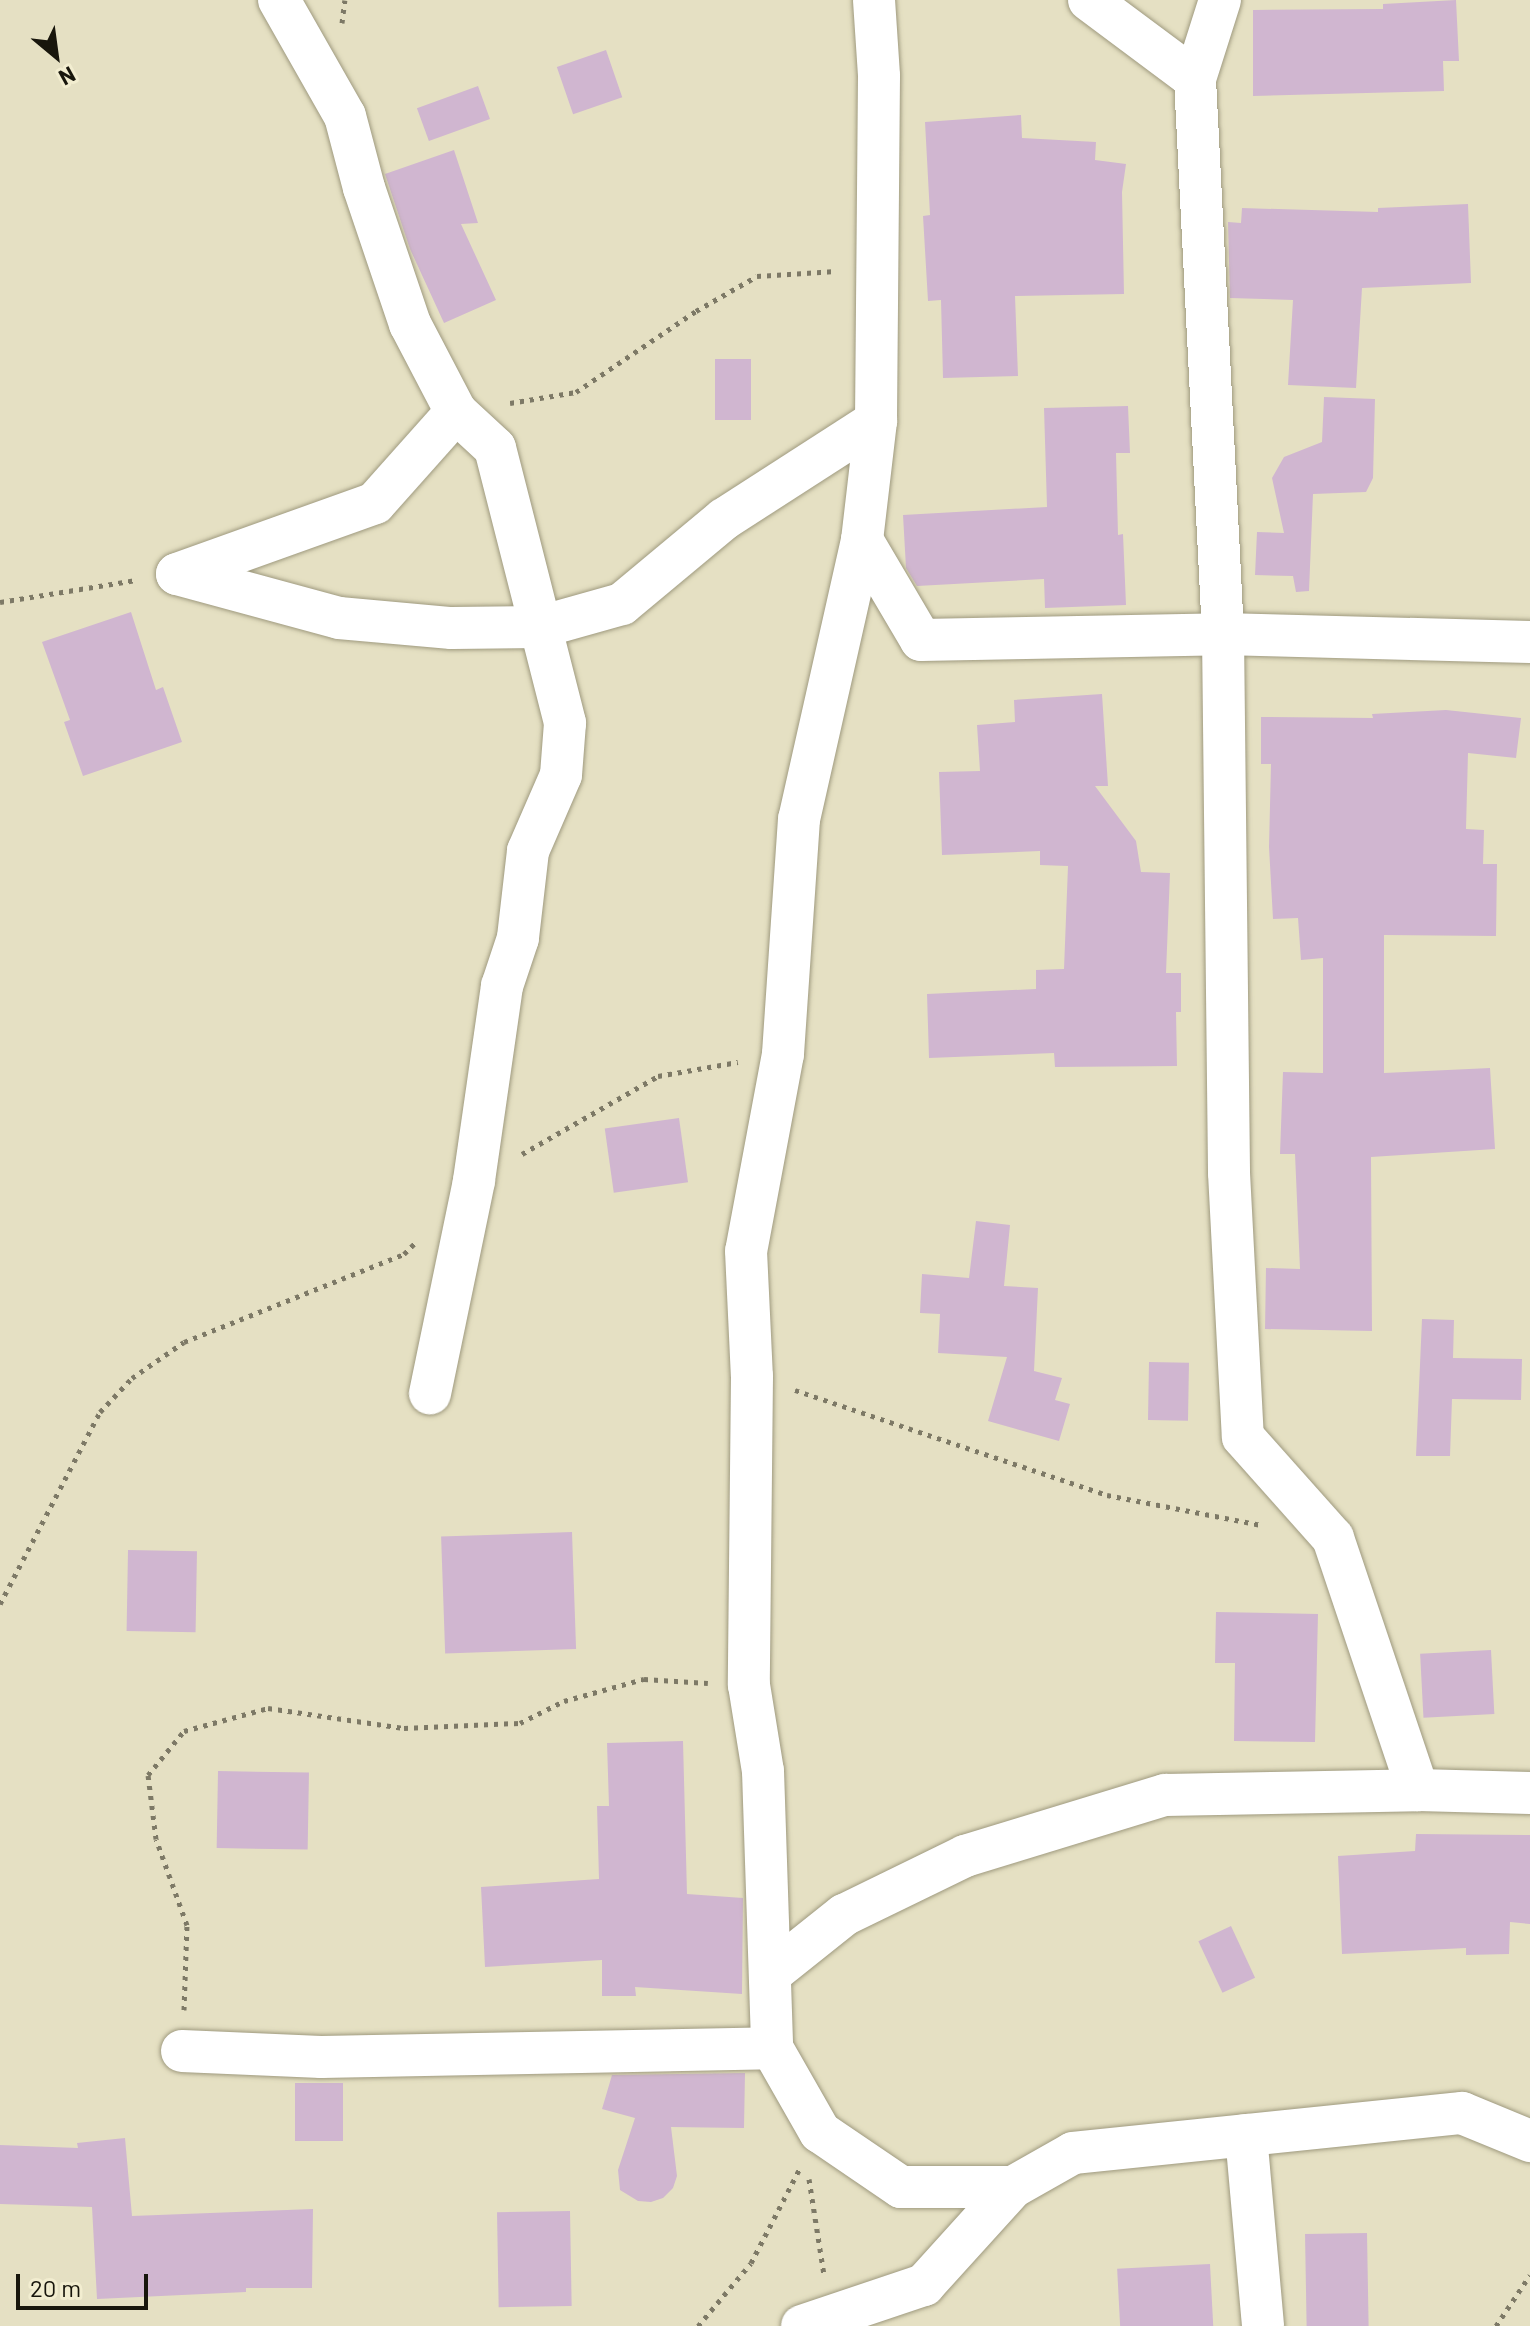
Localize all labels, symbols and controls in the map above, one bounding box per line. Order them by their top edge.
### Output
north arrow [16,16,96,96]
text: N [55,62,80,92]
scale bar [20,2258,152,2308]
text: 20 m [30,2273,81,2302]

